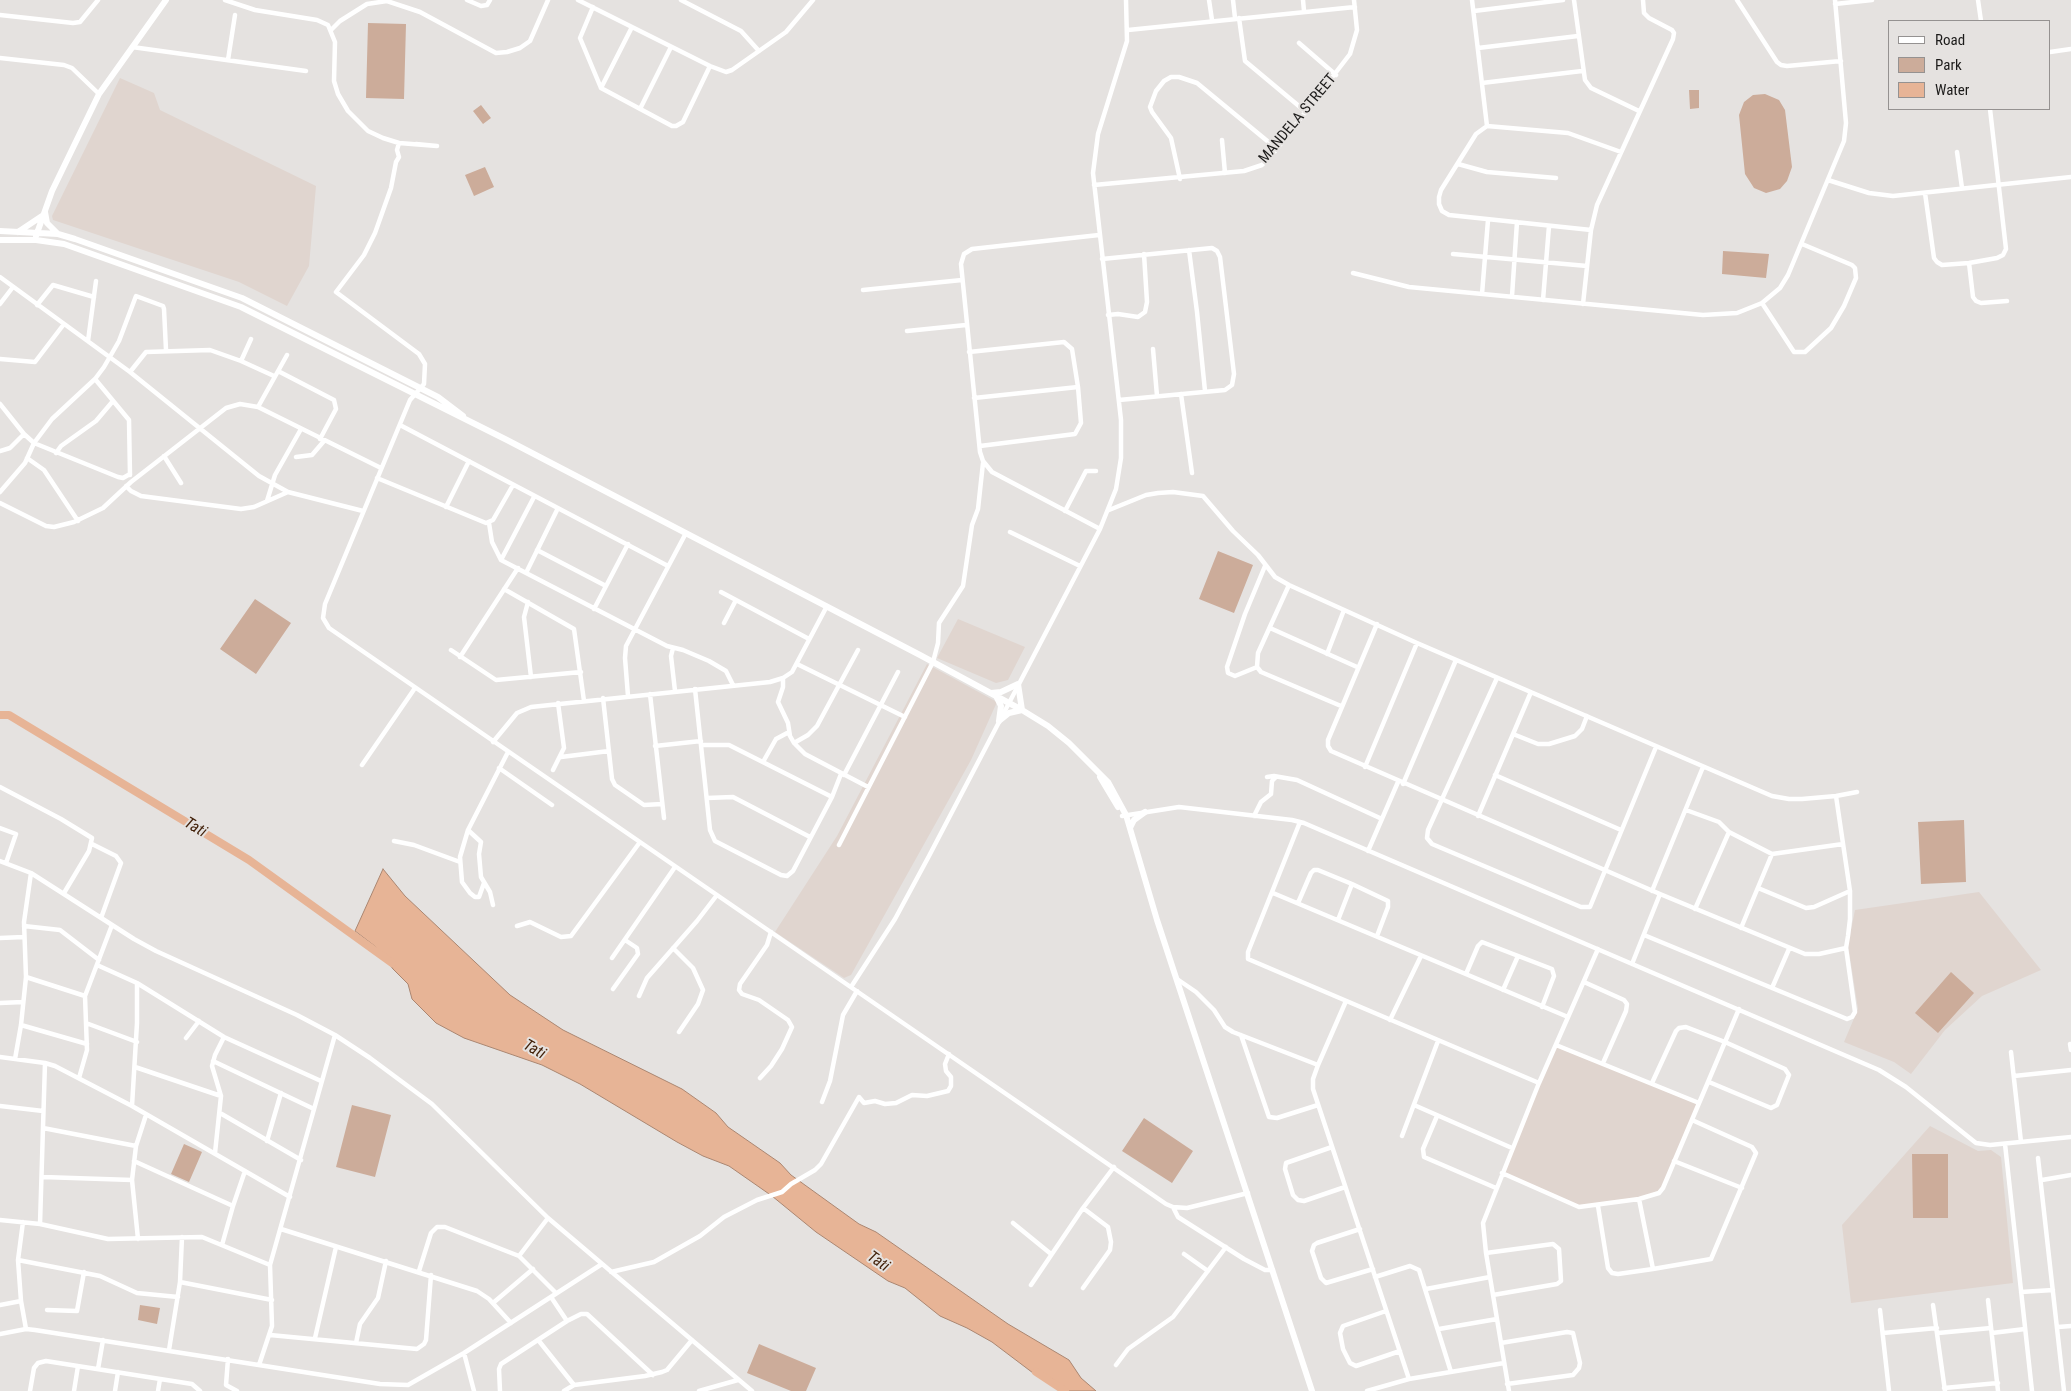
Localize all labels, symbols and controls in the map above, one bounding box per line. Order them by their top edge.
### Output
legend [1888,20,2051,110]
text: Road [1935,31,1965,49]
text: Park [1935,56,1962,74]
street label: MANDELA STREET [1255,71,1341,167]
text: Water [1935,81,1969,99]
water label: Tati [180,814,210,842]
water label: Tati [519,1036,549,1064]
water label: Tati [863,1248,893,1276]

